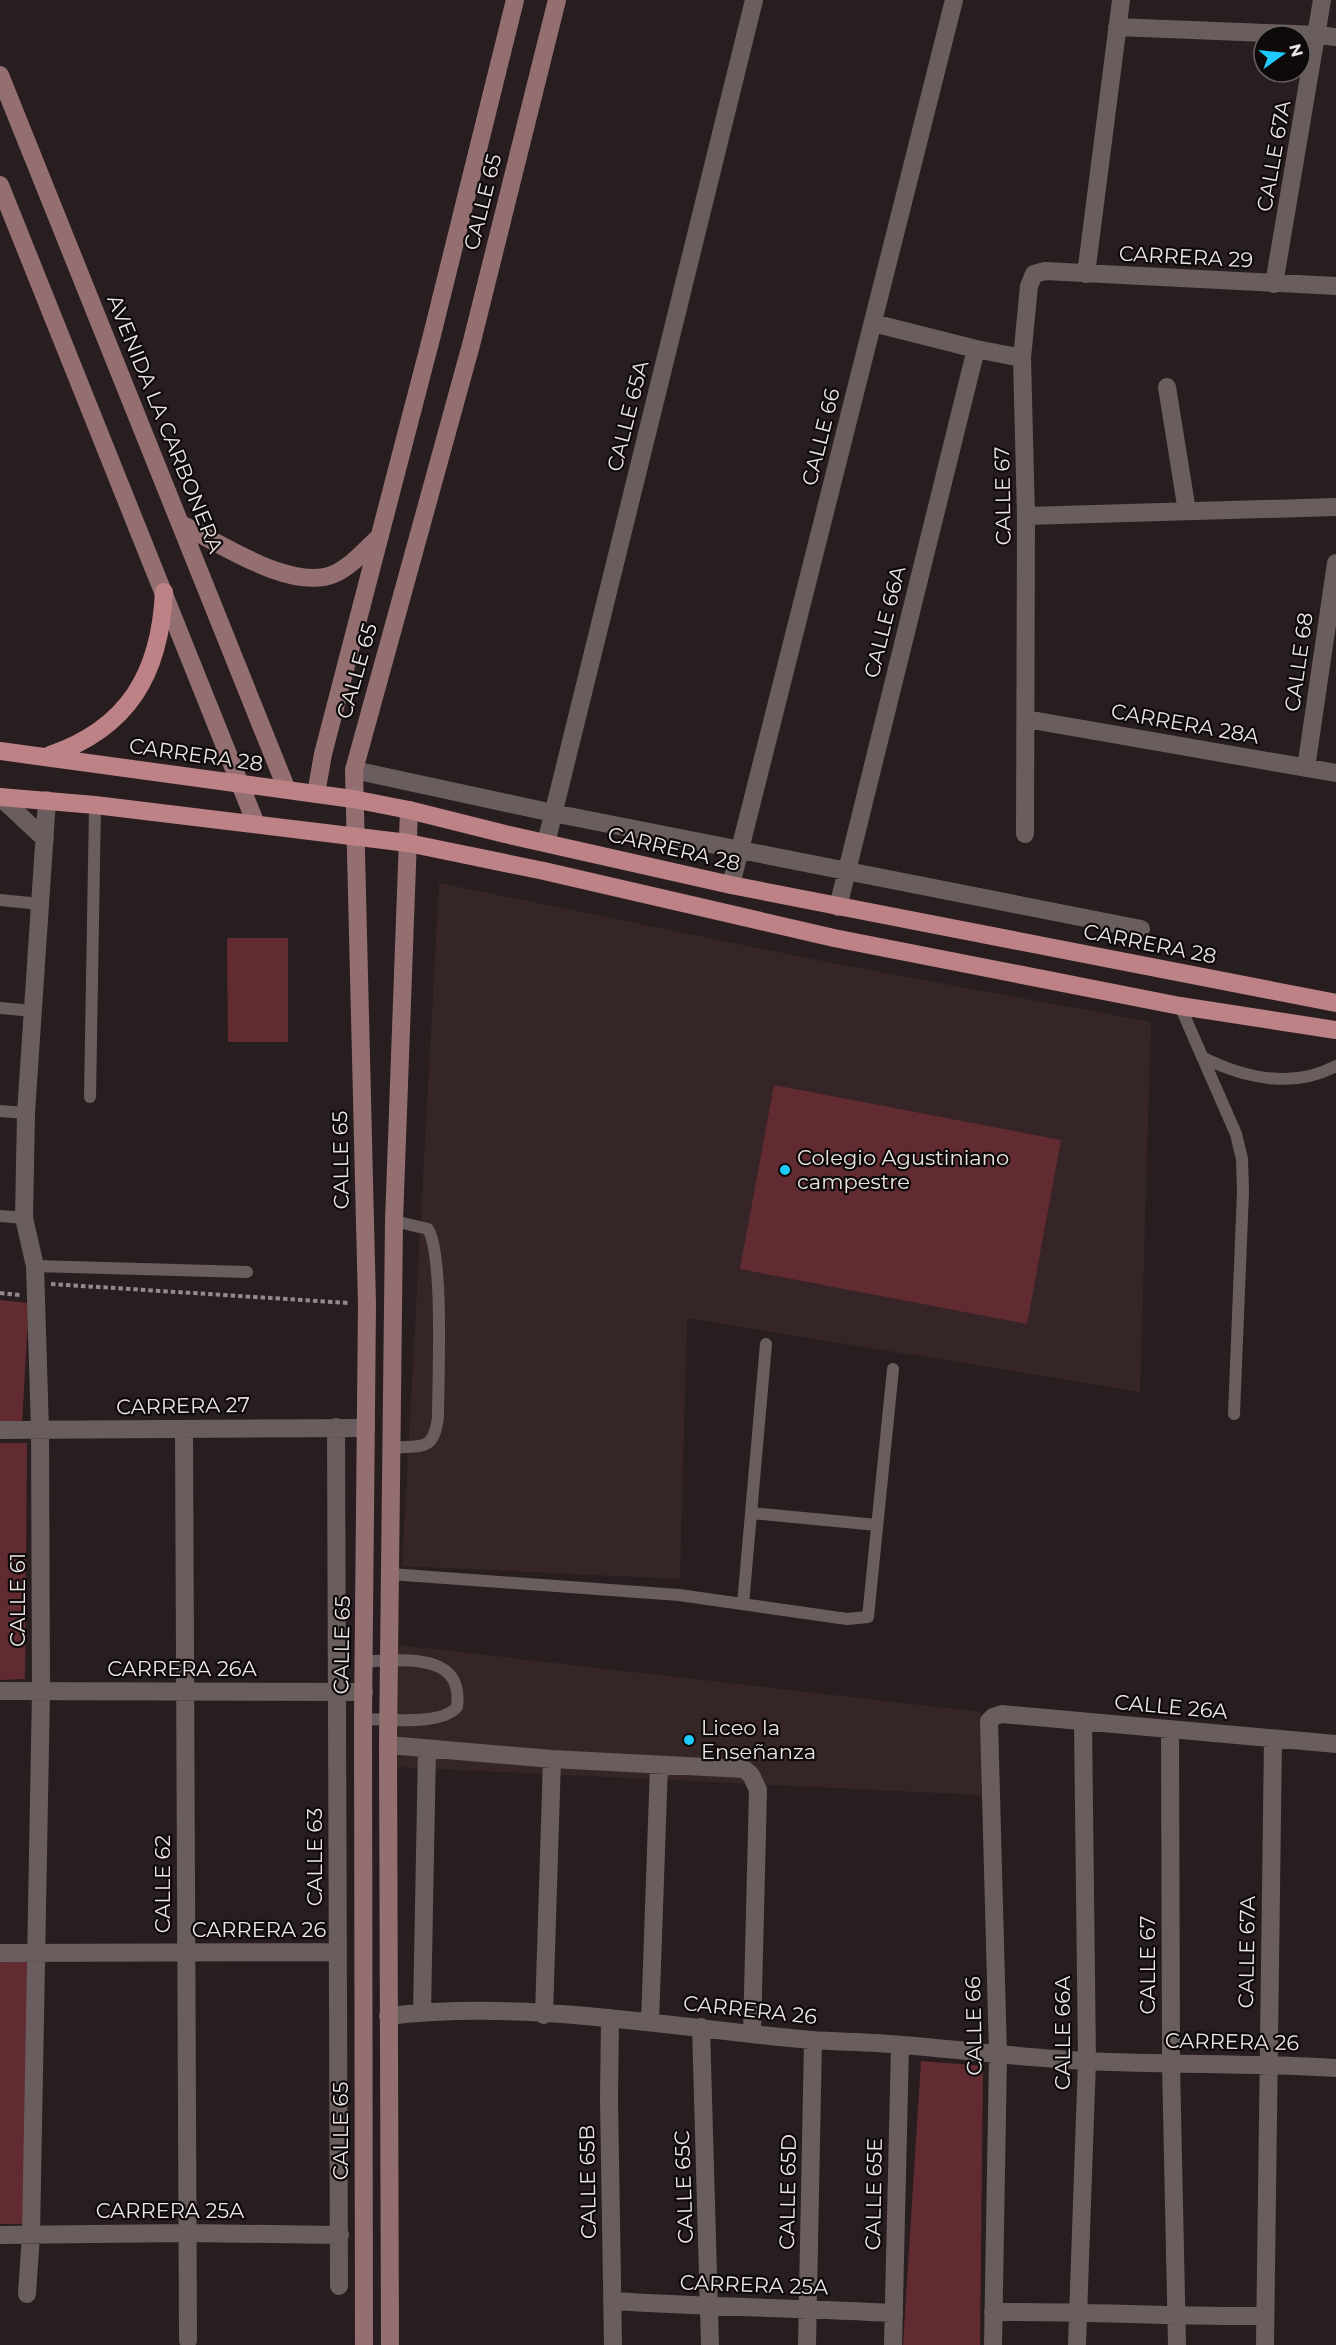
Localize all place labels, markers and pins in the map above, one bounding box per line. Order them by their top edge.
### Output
place label: Colegio Agustiniano campestre [797,1145,1009,1194]
marker: Colegio Agustiniano campestre [778,1163,792,1177]
place label: Liceo la Enseñanza [701,1715,816,1764]
marker: Liceo la Enseñanza [682,1733,696,1747]

